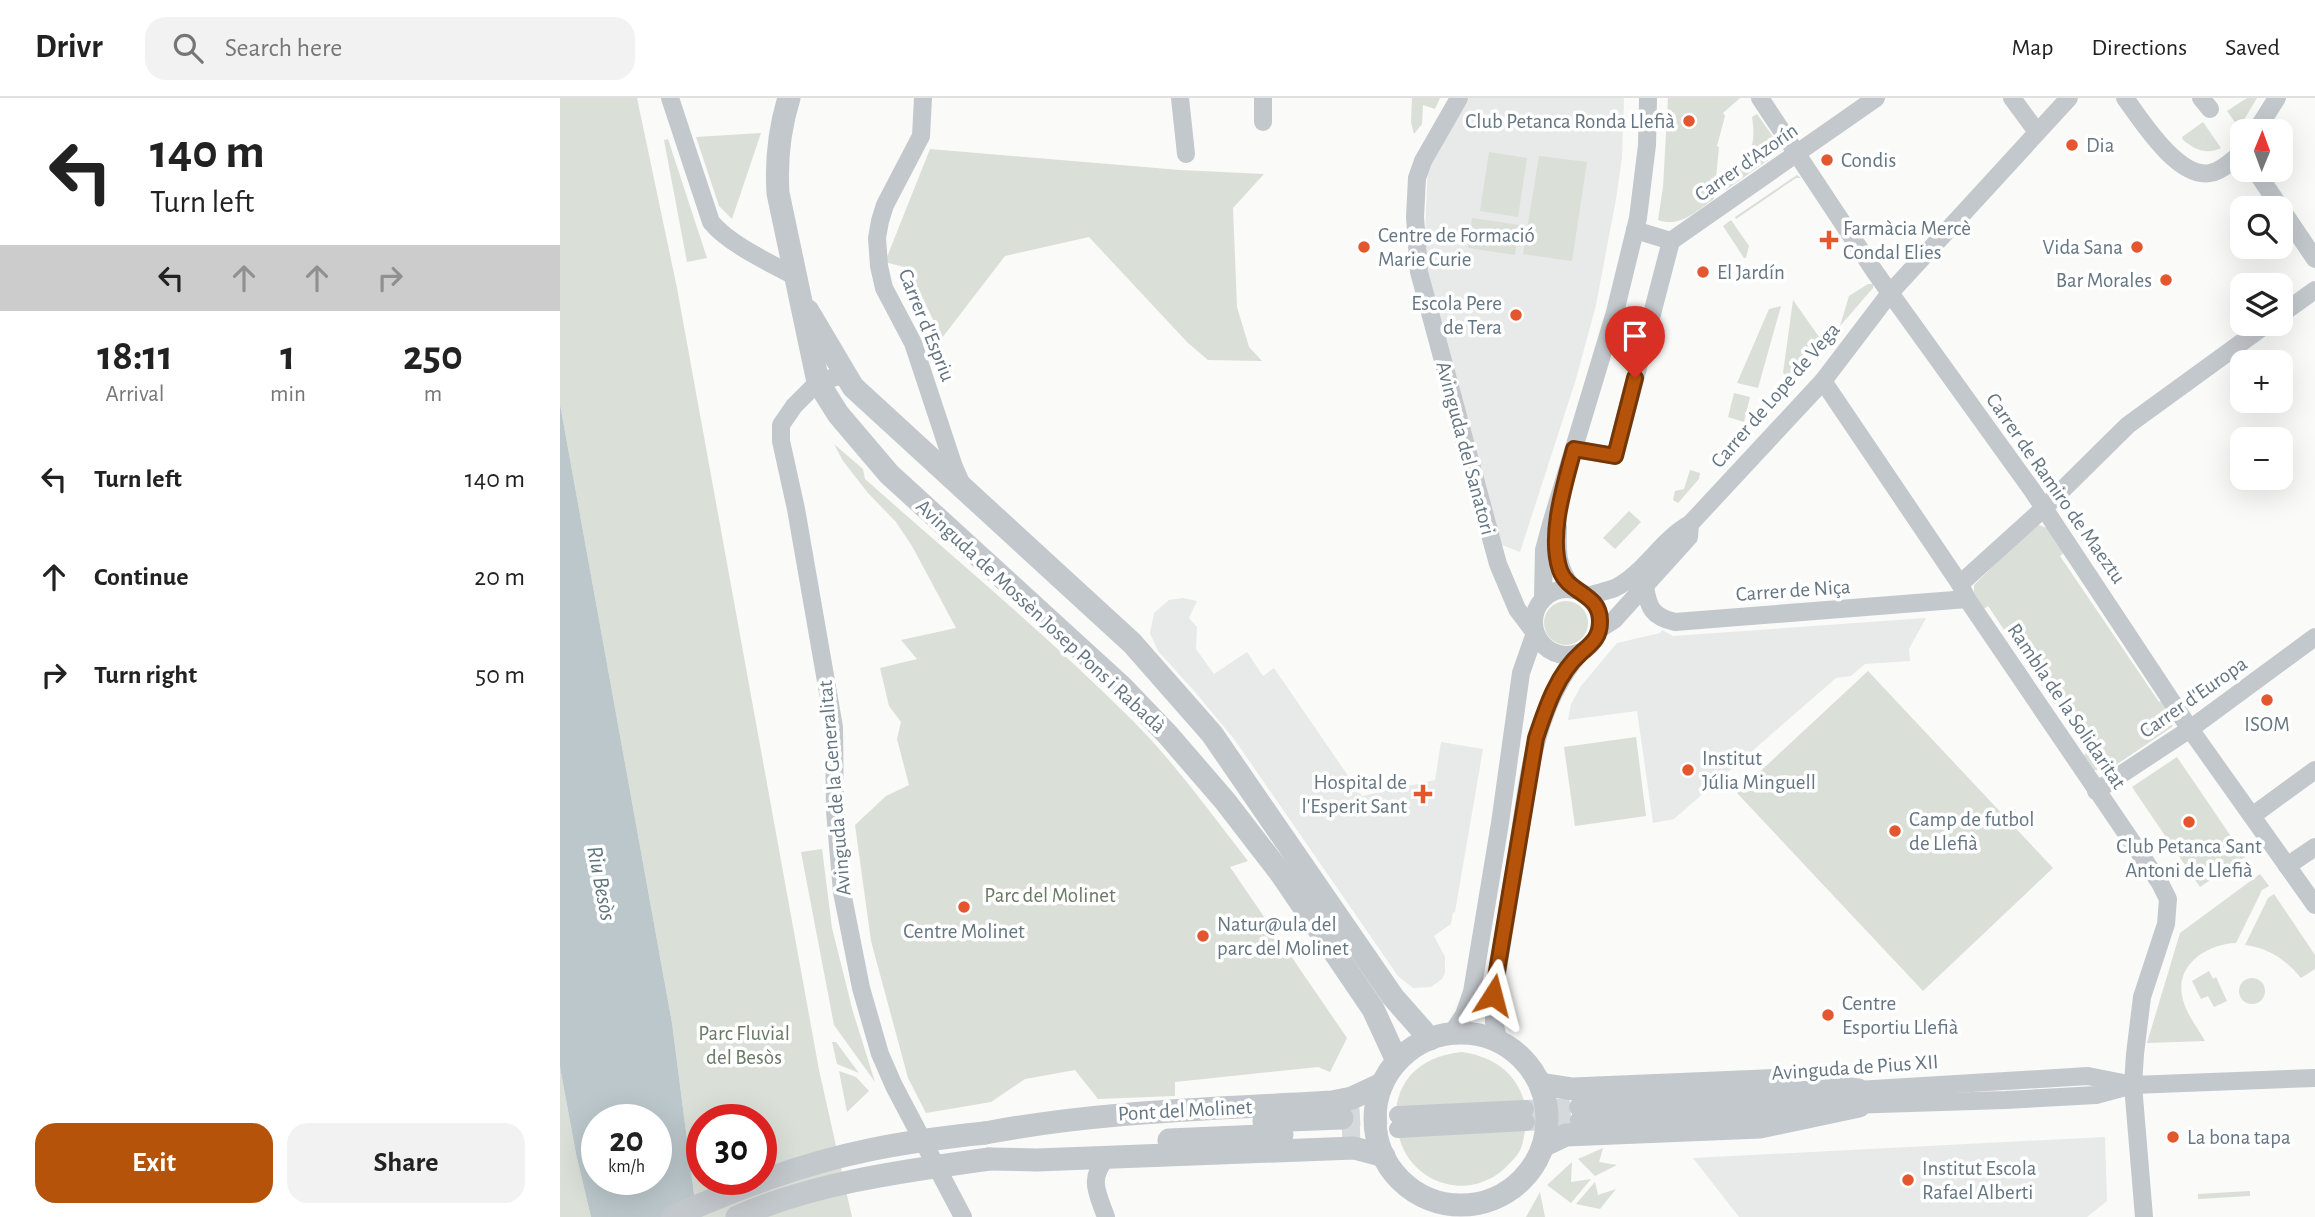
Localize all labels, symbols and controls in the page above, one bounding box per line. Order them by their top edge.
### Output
search box [145,17,635,80]
icon: search [169,29,207,67]
text: Drivr [35,31,103,64]
text: Search here [225,35,342,61]
text: Map [2011,36,2053,60]
text: Directions [2091,36,2187,60]
text: Saved [2225,36,2280,60]
place label: Club Petanca Ronda Llefià [1465,111,1675,132]
marker: Club Petanca Ronda Llefià [1681,113,1697,129]
street label: Carrer d'Azorín [1691,119,1802,206]
north arrow [2230,119,2292,182]
map controls [2230,119,2293,490]
icon: left [35,126,126,217]
text: 140 m [150,128,265,177]
place label: Dia [2086,135,2115,156]
marker: Dia [2064,137,2080,153]
place label: Condis [1841,150,1896,171]
marker: Condis [1819,152,1835,168]
text: Turn left [150,186,254,218]
button: search [2230,196,2293,259]
place label: Farmàcia Mercè Condal Elies [1843,218,1971,263]
place label: Centre de Formació Marie Curie [1378,225,1535,270]
marker: Farmàcia Mercè Condal Elies [1821,232,1837,248]
place label: Vida Sana [2043,237,2123,258]
marker: Centre de Formació Marie Curie [1356,239,1372,255]
marker: Vida Sana [2129,239,2145,255]
icon: left [152,259,190,297]
icon: ahead [225,259,263,297]
icon: ahead [298,259,336,297]
icon: right [371,259,409,297]
place label: El Jardín [1717,262,1785,283]
marker: El Jardín [1695,264,1711,280]
street label: Carrer d'Espriu [894,266,959,385]
place label: Bar Morales [2056,270,2152,291]
marker: Bar Morales [2158,272,2174,288]
button: layers [2230,273,2293,336]
place label: Escola Pere de Tera [1411,293,1502,338]
pin [1605,306,1665,378]
marker: Escola Pere de Tera [1508,307,1524,323]
icon: arrive [1616,317,1654,355]
street label: Carrer de Lope de Vega [1707,319,1844,472]
text: 18:11 [97,335,173,377]
text: 1 [280,335,295,377]
text: 250 [403,335,463,377]
button: + [2230,350,2293,413]
street label: Avinguda del Sanatori [1432,359,1499,537]
text: Arrival [105,383,165,406]
text: min [270,383,306,406]
text: m [424,383,442,406]
street label: Carrer de Ramiro de Maeztu [1982,389,2129,587]
button: − [2230,427,2293,490]
icon: left [35,460,73,498]
text: Turn left [94,466,182,492]
text: 140 m [465,466,525,492]
street label: Avinguda de Mossèn Josep Pons i Rabadà [912,495,1170,738]
icon: ahead [35,558,73,596]
text: Continue [94,564,189,590]
text: 20 m [474,564,525,590]
street label: Carrer de Niça [1735,576,1851,605]
street label: Rambla de la Solidaritat [2004,620,2130,793]
street label: Carrer d'Europa [2136,653,2251,742]
icon: right [35,656,73,694]
text: Turn right [94,662,197,688]
text: 50 m [475,662,525,688]
street label: Avinguda de la Generalitat [815,679,854,896]
marker: ISOM [2259,692,2275,708]
place label: ISOM [2244,714,2290,735]
place label: Institut Júlia Minguell [1702,748,1816,793]
marker: Institut Júlia Minguell [1680,762,1696,778]
place label: Hospital de l'Esperit Sant [1302,772,1407,817]
marker: Hospital de l'Esperit Sant [1413,784,1433,804]
place label: Camp de futbol de Llefià [1909,809,2034,854]
marker: Club Petanca Sant Antoni de Llefià [2181,814,2197,830]
marker: Camp de futbol de Llefià [1887,823,1903,839]
place label: Club Petanca Sant Antoni de Llefià [2116,836,2262,881]
water label: Riu Besòs [582,844,619,923]
park label: Parc del Molinet [984,885,1116,906]
marker: Centre Molinet [956,899,972,915]
place label: Natur@ula del parc del Molinet [1217,914,1349,959]
place label: Centre Molinet [903,921,1025,942]
marker: Natur@ula del parc del Molinet [1195,928,1211,944]
position arrow [1456,958,1530,1032]
place label: Centre Esportiu Llefià [1842,993,1959,1038]
marker: Centre Esportiu Llefià [1820,1007,1836,1023]
park label: Parc Fluvial del Besòs [698,1023,790,1068]
street label: Avinguda de Pius XII [1771,1051,1939,1084]
street label: Pont del Molinet [1117,1096,1253,1124]
speed limit sign: 30 [686,1104,777,1195]
button: Exit [35,1123,273,1203]
button: Share [287,1123,525,1203]
text: 20 [609,1123,644,1158]
place label: La bona tapa [2187,1127,2291,1148]
marker: La bona tapa [2165,1129,2181,1145]
text: km/h [608,1158,645,1176]
place label: Institut Escola Rafael Alberti [1922,1158,2037,1203]
marker: Institut Escola Rafael Alberti [1900,1172,1916,1188]

